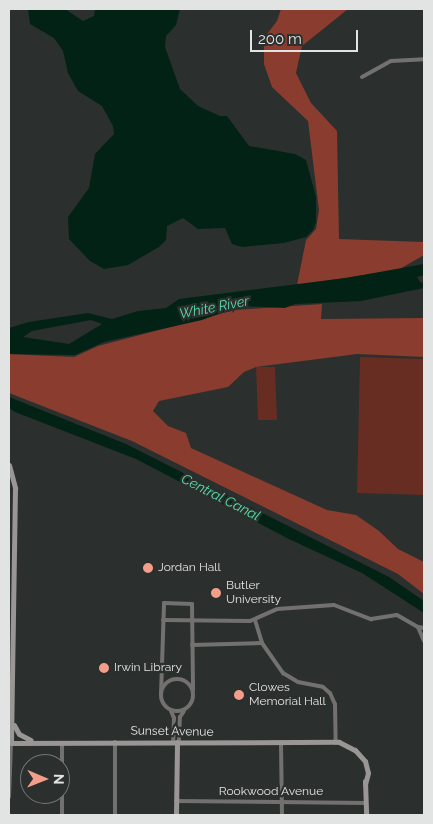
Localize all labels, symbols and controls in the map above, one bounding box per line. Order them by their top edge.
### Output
scale bar [253,20,360,52]
text: 200 m [258,30,302,48]
water label: White River [178,292,250,322]
water label: Central Canal [179,470,263,524]
place label: Jordan Hall [158,561,221,575]
marker: Jordan Hall [142,562,154,574]
place label: Butler University [226,579,281,607]
marker: Butler University [210,587,222,599]
place label: Irwin Library [114,661,182,675]
marker: Irwin Library [98,662,110,674]
place label: Clowes Memorial Hall [249,681,326,709]
marker: Clowes Memorial Hall [233,689,245,701]
street label: Sunset Avenue [130,724,214,740]
north arrow [20,754,70,804]
text: N [51,774,67,785]
street label: Rookwood Avenue [219,785,323,799]

